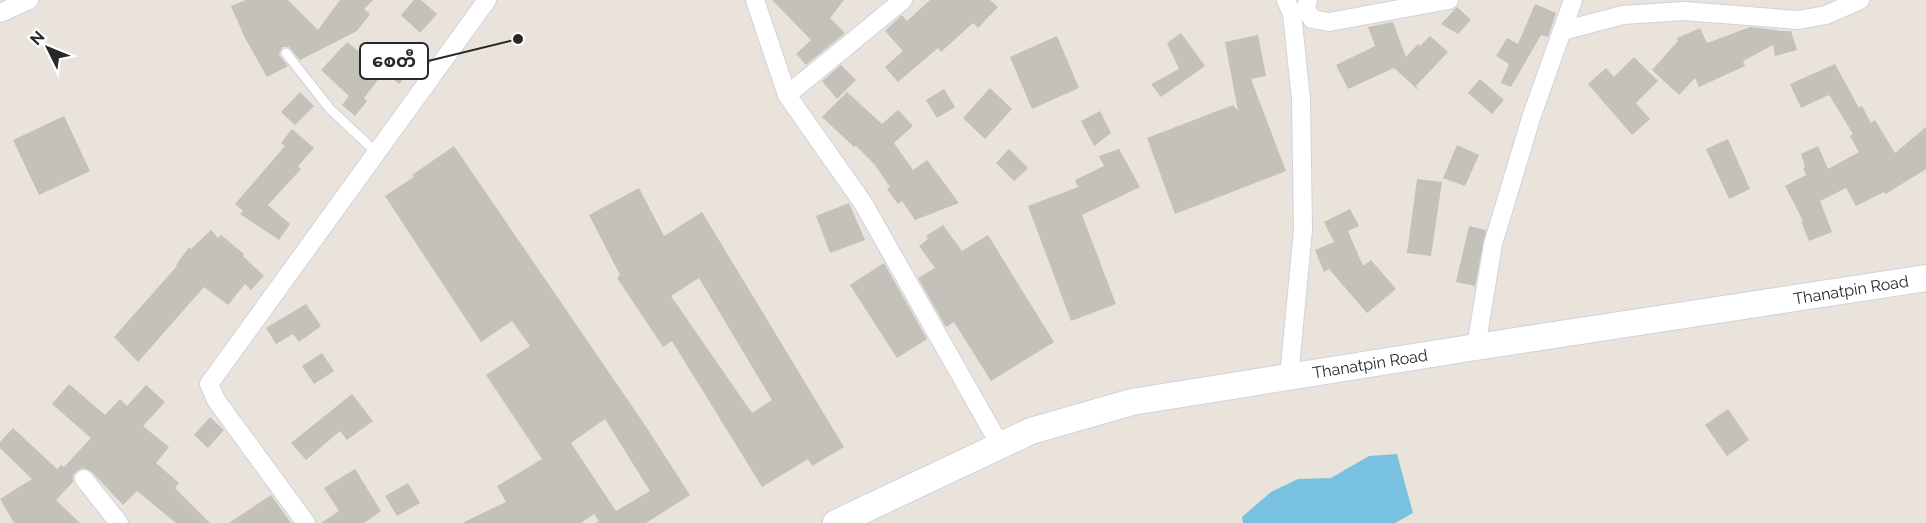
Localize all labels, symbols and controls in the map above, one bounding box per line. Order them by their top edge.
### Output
north arrow [18,18,78,78]
text: N [26,27,49,49]
callout: စေတီ [360,43,428,79]
text: စေတီ [372,49,416,71]
street label: Thanatpin Road [1792,272,1910,308]
street label: Thanatpin Road [1311,346,1429,382]

